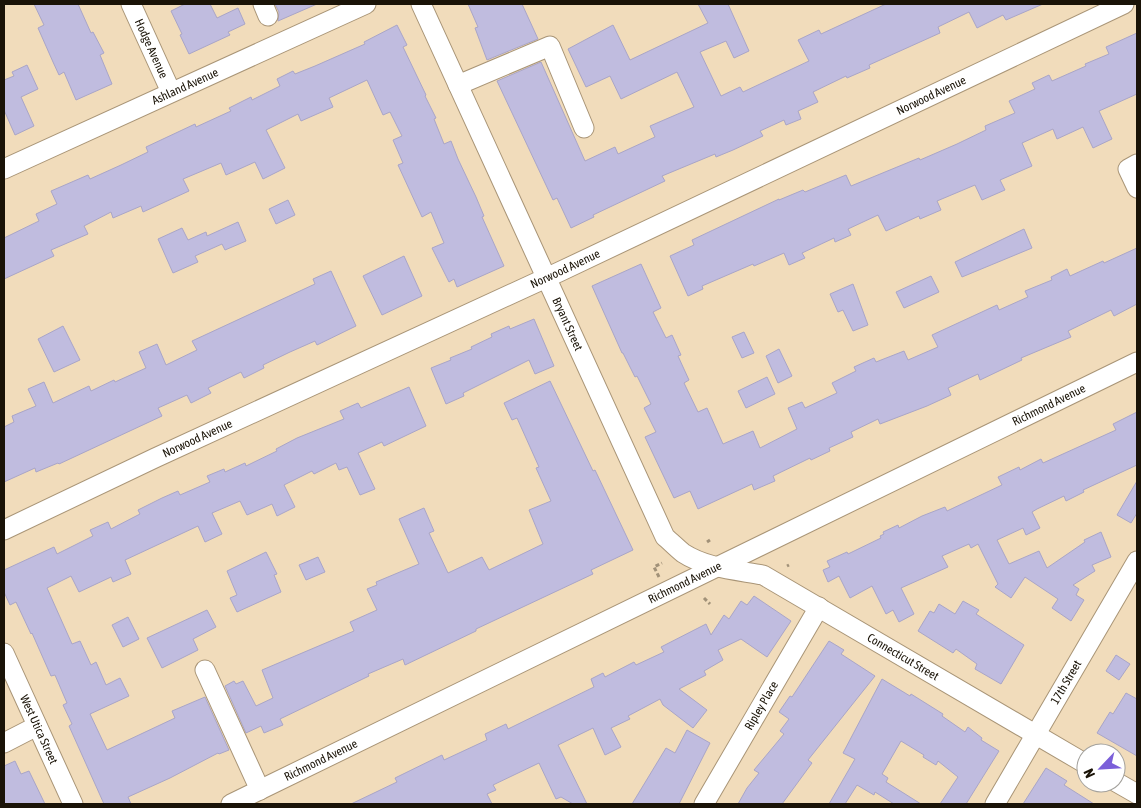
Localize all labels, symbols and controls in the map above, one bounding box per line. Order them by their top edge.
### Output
street label: Hodge Avenue [132,17,171,80]
street label: Ashland Avenue [150,65,220,108]
street label: Norwood Avenue [894,73,968,118]
street label: Norwood Avenue [528,247,602,291]
street label: Bryant Street [549,295,586,353]
street label: Richmond Avenue [1010,381,1088,429]
street label: Norwood Avenue [160,416,235,461]
street label: Richmond Avenue [646,559,724,606]
street label: Connecticut Street [865,631,942,684]
street label: 17th Street [1048,657,1085,707]
street label: Ripley Place [742,679,781,732]
street label: West Utica Street [17,693,61,767]
street label: Richmond Avenue [282,736,360,784]
north arrow [1076,743,1126,793]
text: N [1080,766,1098,781]

